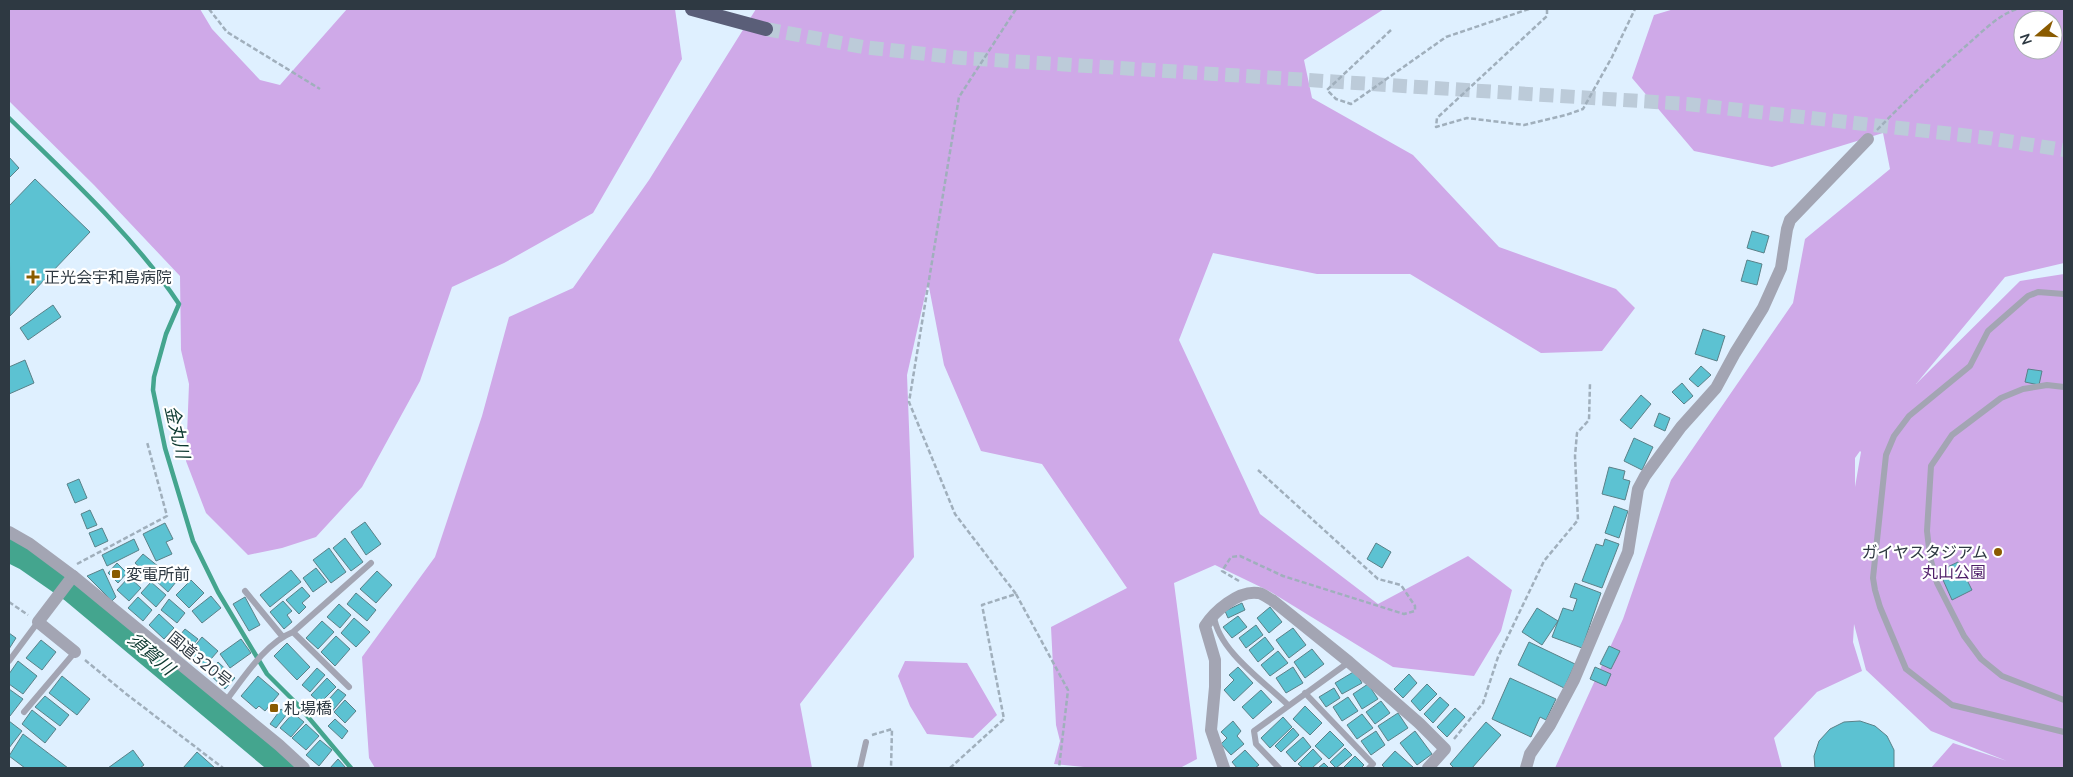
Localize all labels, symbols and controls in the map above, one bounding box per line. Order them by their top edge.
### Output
north arrow [2013,10,2063,60]
text: N [2015,31,2037,47]
place label: 正光会宇和島病院 [44,267,172,289]
marker: 正光会宇和島病院 [26,270,40,284]
water label: 金丸川 [159,403,195,463]
place label: ガイヤスタジアム [1862,542,1988,564]
marker: ガイヤスタジアム [1992,546,2004,558]
park label: 丸山公園 [1922,562,1986,584]
place label: 変電所前 [126,564,190,586]
marker: 変電所前 [110,568,122,580]
water label: 須賀川 [123,627,181,682]
street label: 国道320号 [163,627,236,692]
place label: 札場橋 [284,698,332,720]
marker: 札場橋 [268,702,280,714]

